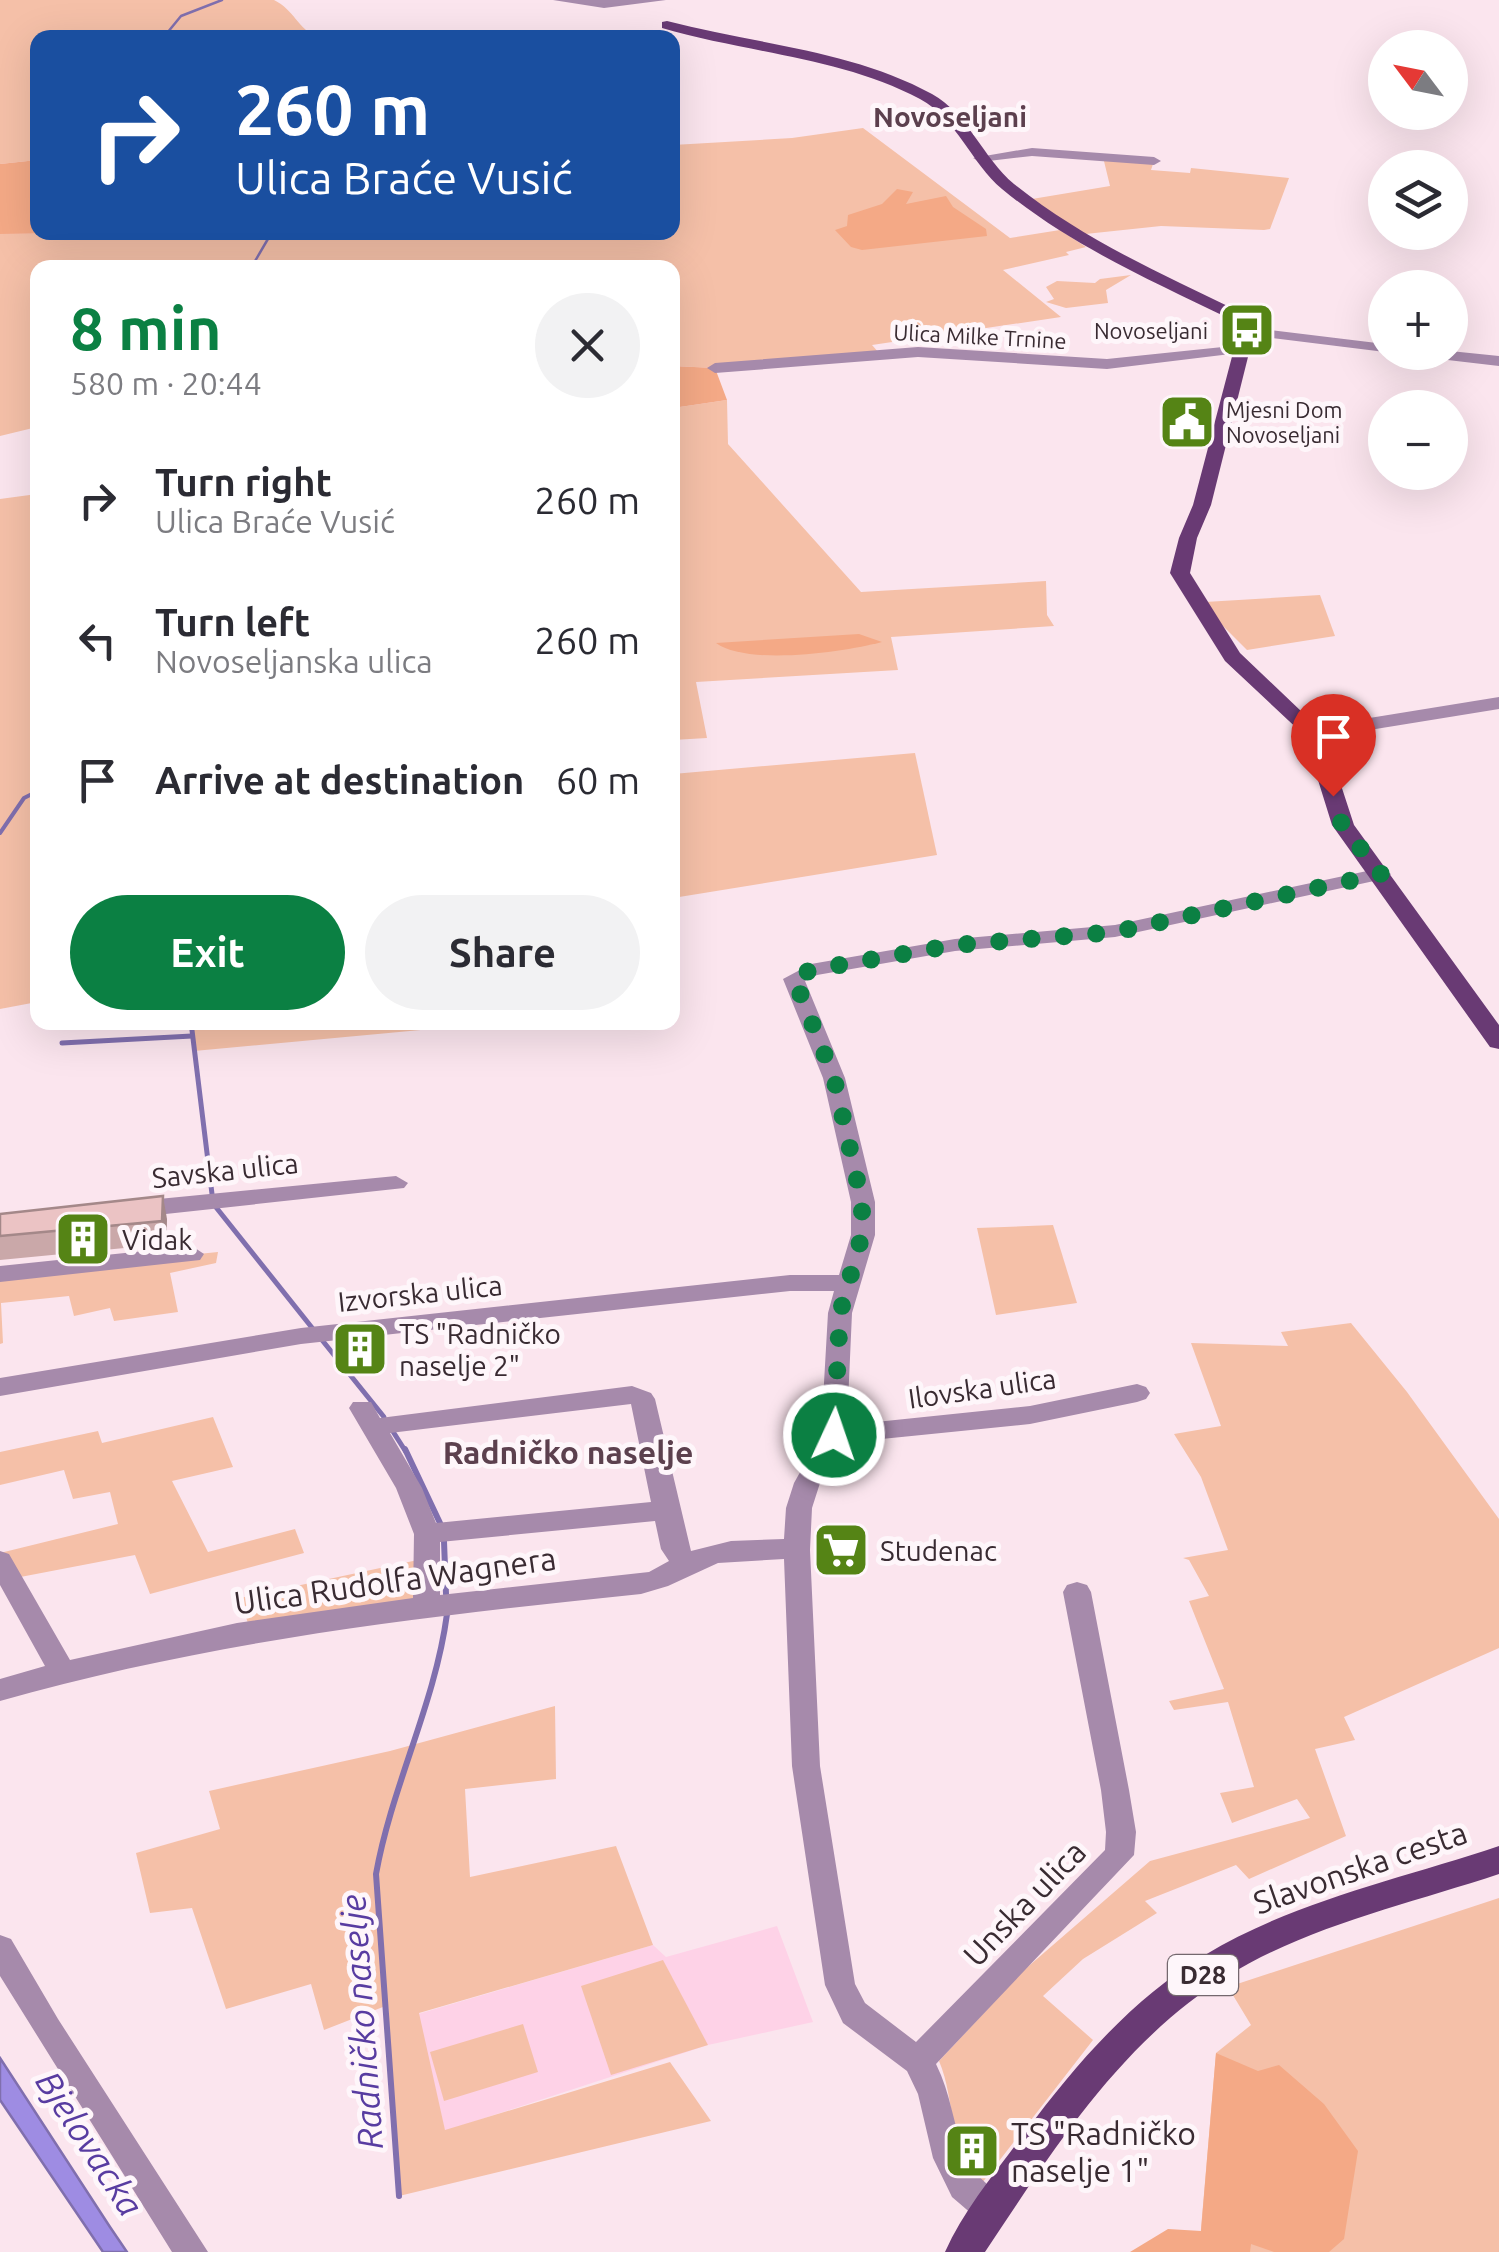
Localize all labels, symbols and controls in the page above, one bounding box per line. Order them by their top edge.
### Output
north arrow [1368,30,1468,130]
map controls [1368,30,1468,490]
icon: right [70,70,200,200]
text: 260 m [235,70,430,148]
district label: Novoseljani [873,101,1027,132]
button: layers [1368,150,1468,250]
text: Ulica Braće Vusić [235,152,572,203]
button: + [1368,270,1468,370]
button: close [535,293,640,398]
text: 8 min [70,294,222,361]
bus stop icon: Novoseljani [1217,300,1277,360]
place label: Novoseljani [1094,318,1208,343]
street label: Ulica Milke Trnine [893,319,1067,353]
text: 580 m · 20:44 [70,365,262,401]
button: − [1368,390,1468,490]
public building icon: Mjesni Dom Novoseljani [1157,392,1217,452]
place label: Mjesni Dom Novoseljani [1226,397,1343,447]
text: Turn right [155,461,332,503]
icon: right [70,473,125,528]
text: 260 m [534,479,640,521]
text: Ulica Braće Vusić [155,503,395,539]
text: Turn left [155,601,310,643]
icon: left [70,613,125,668]
text: 260 m [534,619,640,661]
text: Novoseljanska ulica [155,643,433,679]
pin [1291,694,1376,797]
icon: arrive [1306,709,1361,764]
icon: arrive [70,753,125,808]
text: Arrive at destination [155,759,524,801]
text: 60 m [556,759,640,801]
button: Exit [70,895,345,1010]
button: Share [365,895,640,1010]
street label: Savska ulica [150,1147,300,1193]
building icon: Vidak [53,1209,113,1269]
place label: Vidak [122,1224,192,1255]
street label: Izvorska ulica [336,1269,504,1317]
place label: TS "Radničko naselje 2" [399,1318,561,1381]
building icon: TS "Radničko naselje 2" [330,1319,390,1379]
street label: Ilovska ulica [906,1362,1058,1414]
position arrow [782,1383,886,1487]
district label: Radničko naselje [443,1434,693,1470]
supermarket icon: Studenac [811,1520,871,1580]
place label: Studenac [880,1535,997,1566]
street label: Ulica Rudolfa Wagnera [232,1540,558,1620]
street label: Slavonska cesta [1249,1814,1471,1920]
street label: Unska ulica [956,1833,1092,1973]
water label: Radničko naselje [332,1893,390,2151]
road number: D28 [1168,1955,1238,1995]
water label: Bjelovacka [28,2063,152,2223]
place label: TS "Radničko naselje 1" [1011,2115,1196,2188]
building icon: TS "Radničko naselje 1" [942,2121,1002,2181]

